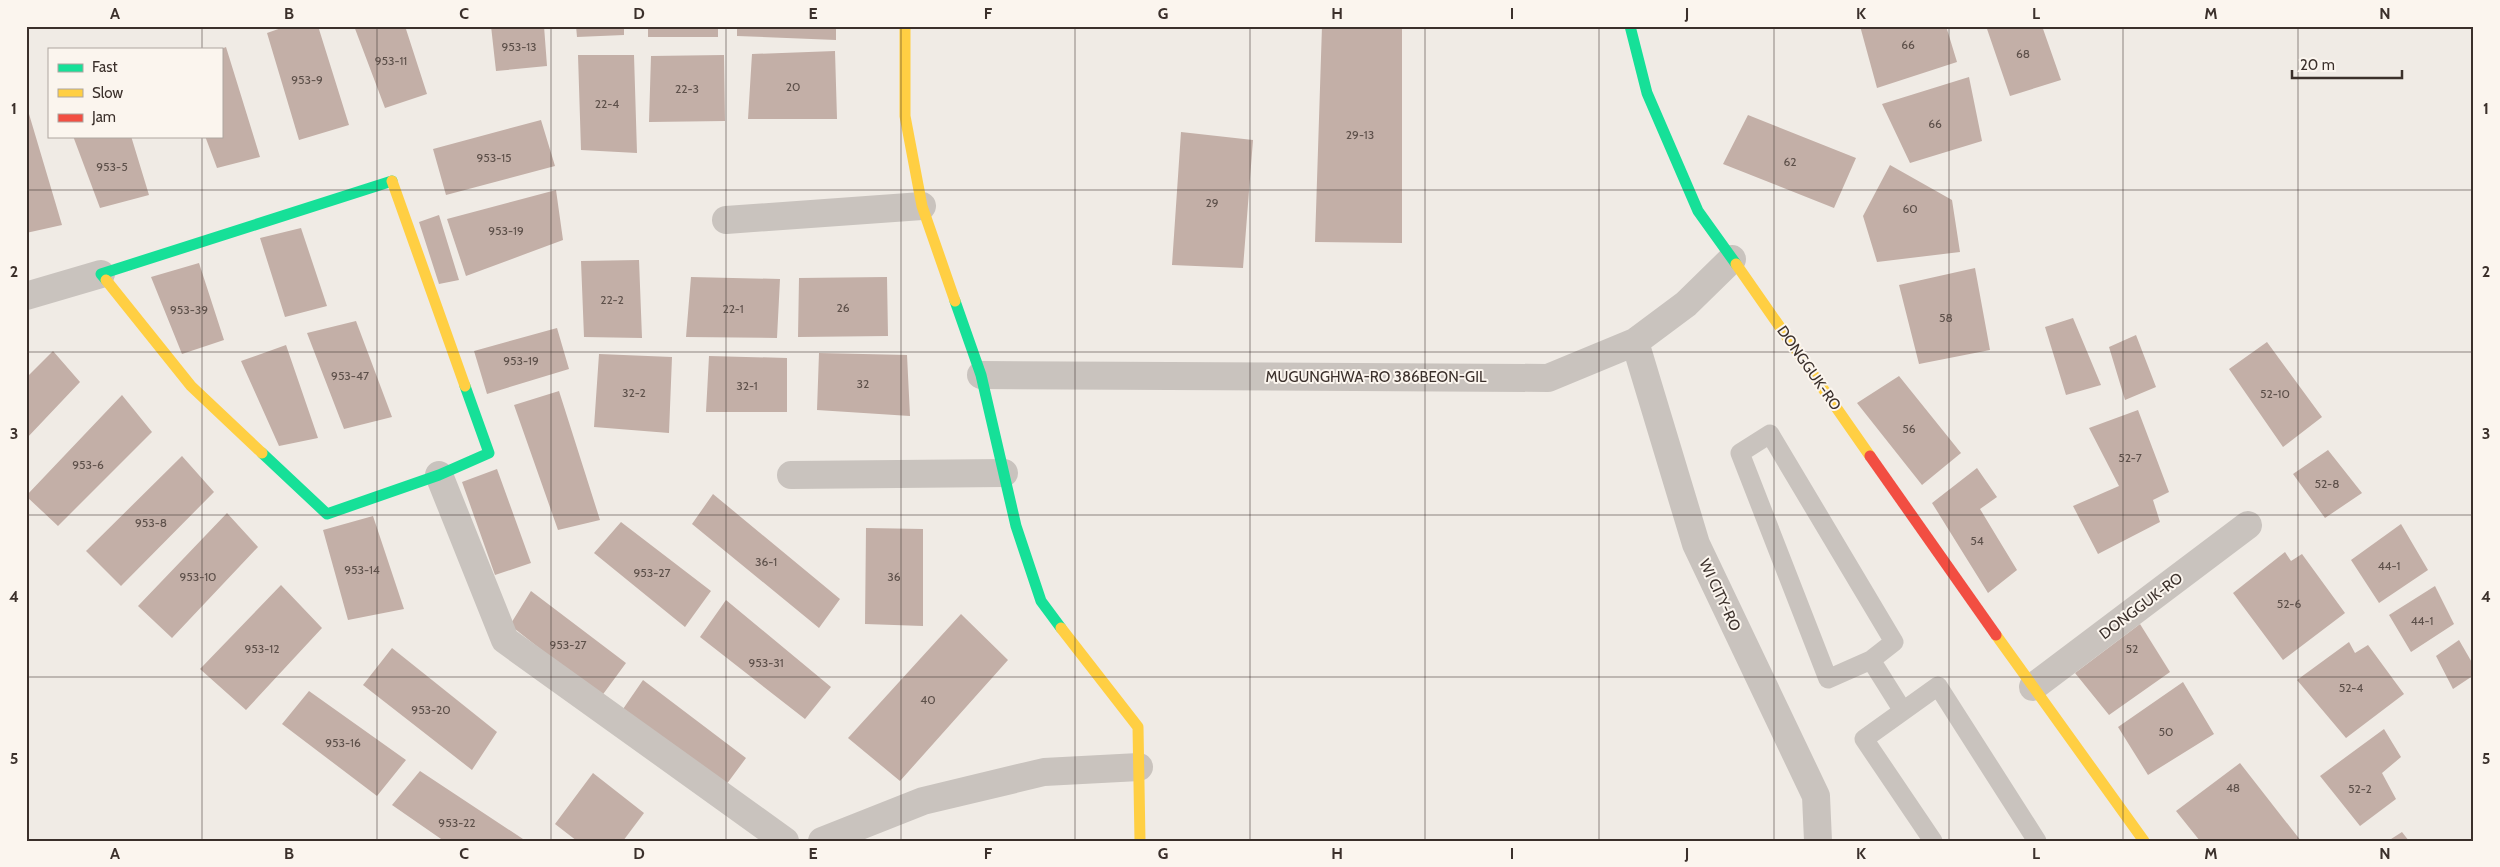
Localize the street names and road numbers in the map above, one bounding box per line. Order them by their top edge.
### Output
street label: DONGGUK-RO [1773,322,1845,414]
street label: MUGUNGHWA-RO 386BEON-GIL [1265,368,1487,386]
street label: WI CITY-RO [1695,556,1745,634]
street label: DONGGUK-RO [2096,569,2186,643]

